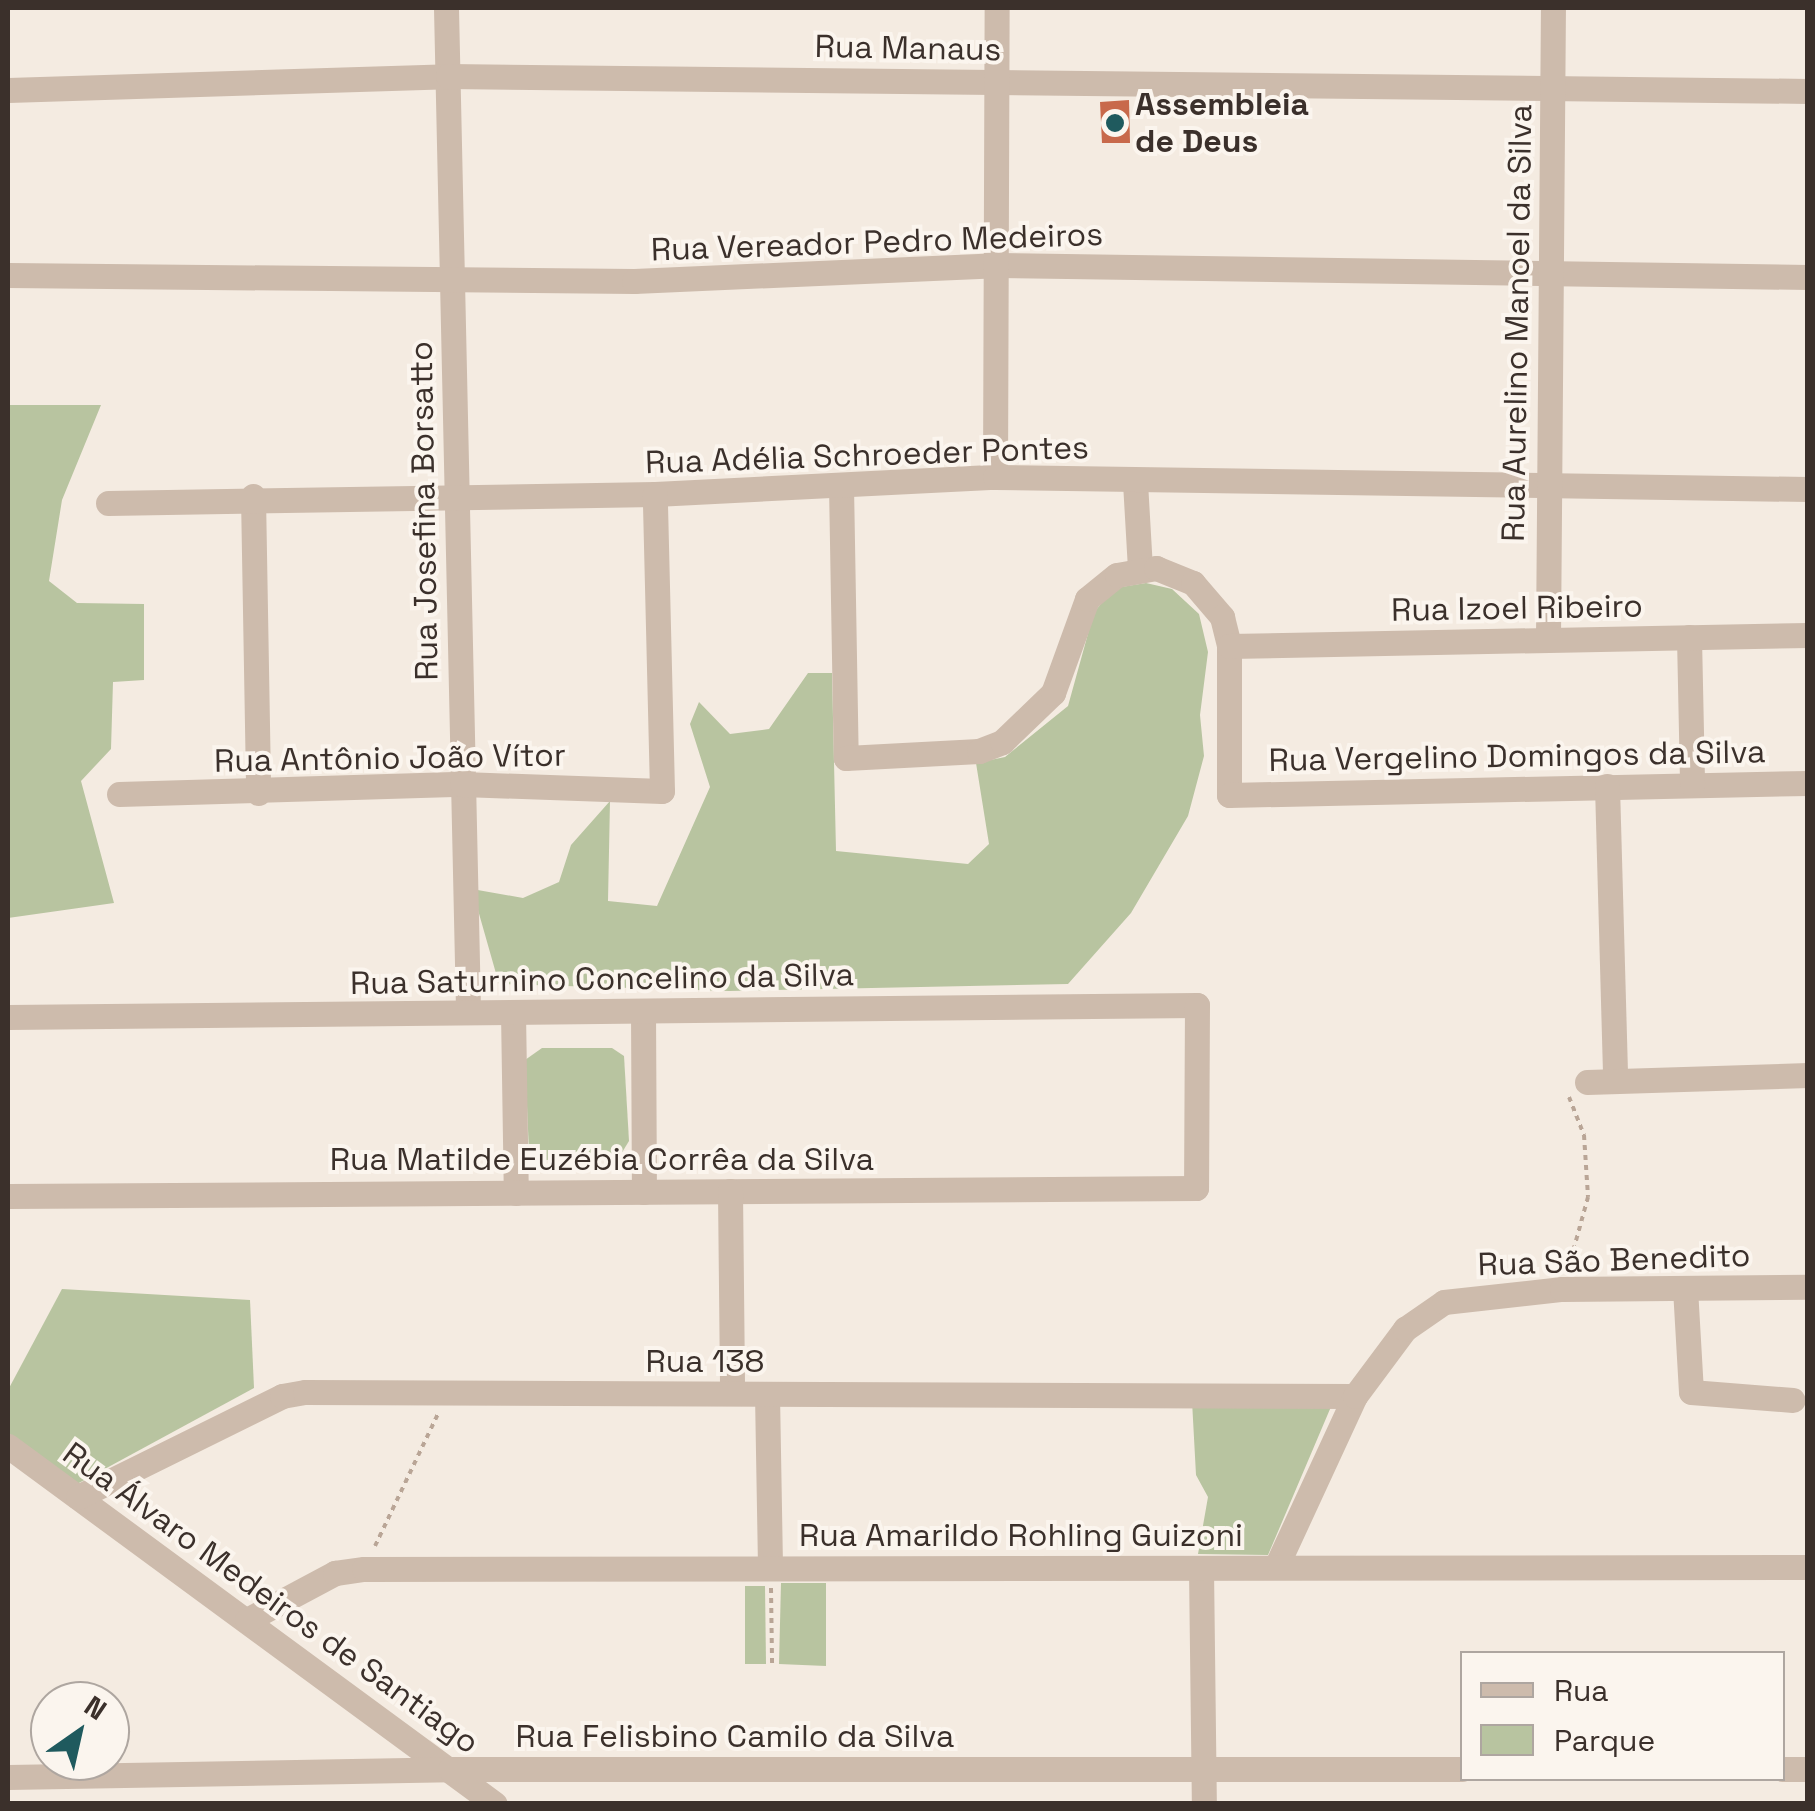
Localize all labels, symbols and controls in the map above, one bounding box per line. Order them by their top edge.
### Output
street label: Rua Manaus [814,27,1002,69]
place label: Assembleia de Deus [1135,86,1309,161]
street label: Rua Aurelino Manoel da Silva [1494,104,1540,542]
marker: Assembleia de Deus [1104,112,1126,134]
street label: Rua Vereador Pedro Medeiros [650,215,1104,269]
street label: Rua Josefina Borsatto [402,341,446,681]
street label: Rua Adélia Schroeder Pontes [644,428,1090,482]
street label: Rua Izoel Ribeiro [1391,587,1643,629]
street label: Rua Vergelino Domingos da Silva [1268,732,1766,780]
street label: Rua Antônio João Vítor [213,736,567,780]
street label: Rua Saturnino Concelino da Silva [350,955,854,1003]
street label: Rua Matilde Euzébia Corrêa da Silva [330,1140,874,1178]
street label: Rua São Benedito [1477,1236,1751,1284]
street label: Rua 138 [645,1342,765,1380]
street label: Rua Álvaro Medeiros de Santiago [55,1434,487,1762]
street label: Rua Amarildo Rohling Guizoni [799,1516,1243,1554]
legend [1460,1651,1785,1781]
text: Rua [1554,1671,1609,1710]
north arrow [30,1681,130,1781]
text: N [78,1688,113,1728]
street label: Rua Felisbino Camilo da Silva [516,1717,954,1755]
text: Parque [1554,1721,1655,1760]

